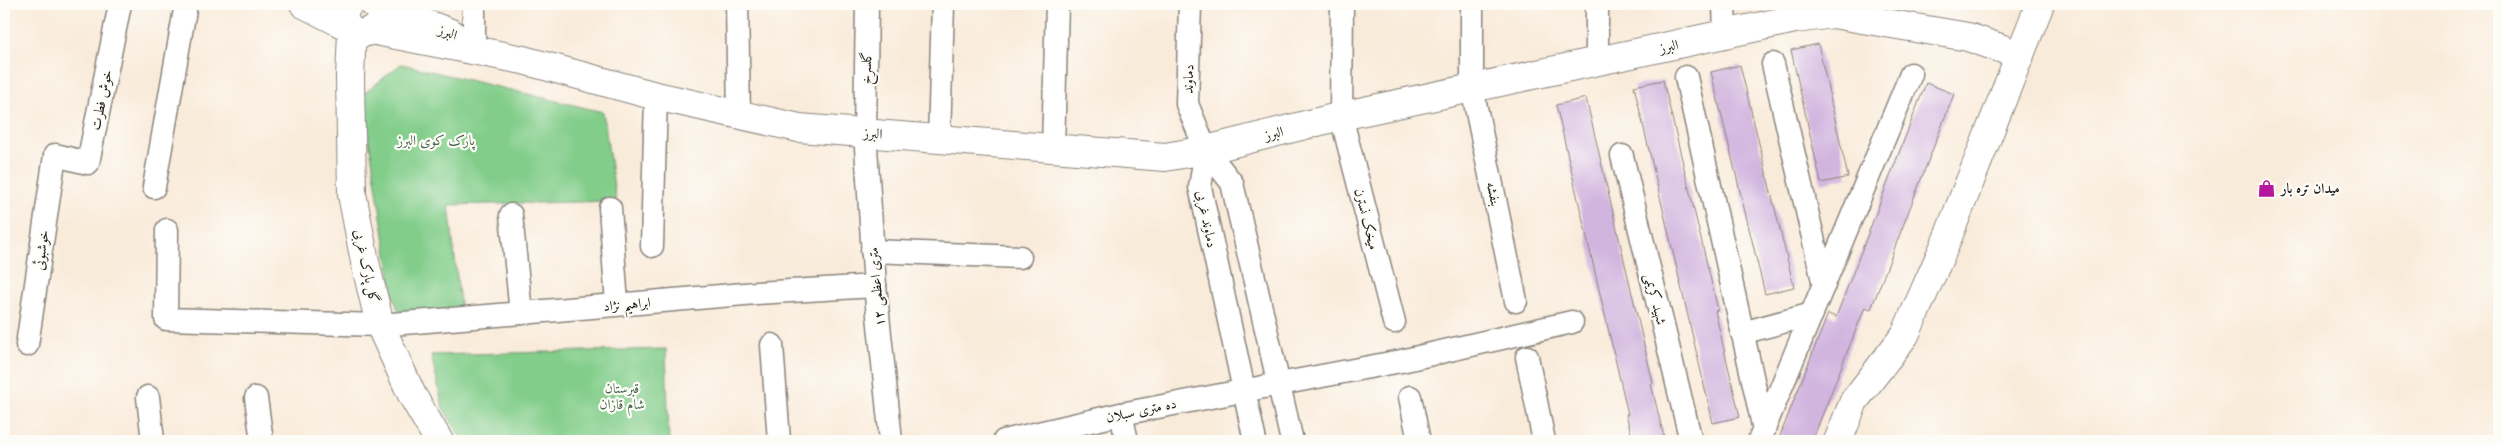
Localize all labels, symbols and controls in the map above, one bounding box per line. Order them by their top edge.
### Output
street label: البرز [434,20,460,44]
street label: البرز [1656,35,1680,57]
street label: گلسرخ [857,51,879,85]
street label: دماوند [1178,64,1198,94]
street label: خوش فطرت [86,68,116,132]
street label: البرز [1261,122,1285,144]
street label: البرز [861,123,883,143]
park label: پارک کوی البرز [395,131,476,151]
shop icon: میدان تره بار [2257,178,2277,198]
place label: میدان تره بار [2279,179,2340,197]
street label: بنفشه [1483,180,1505,208]
street label: میخک نسترن [1351,186,1383,252]
street label: دماوند غربی [1192,189,1221,249]
street label: گل پارک غربی [348,227,384,305]
street label: خوشبوئی [29,229,53,271]
street label: ۱۲ متری اعظمی [864,246,889,328]
street label: شهید کریمی [1640,271,1671,327]
street label: ابراهیم نژاد [603,293,652,320]
park label: قبرستان شام قازان [599,379,645,417]
street label: ده متری سبلان [1104,394,1178,426]

